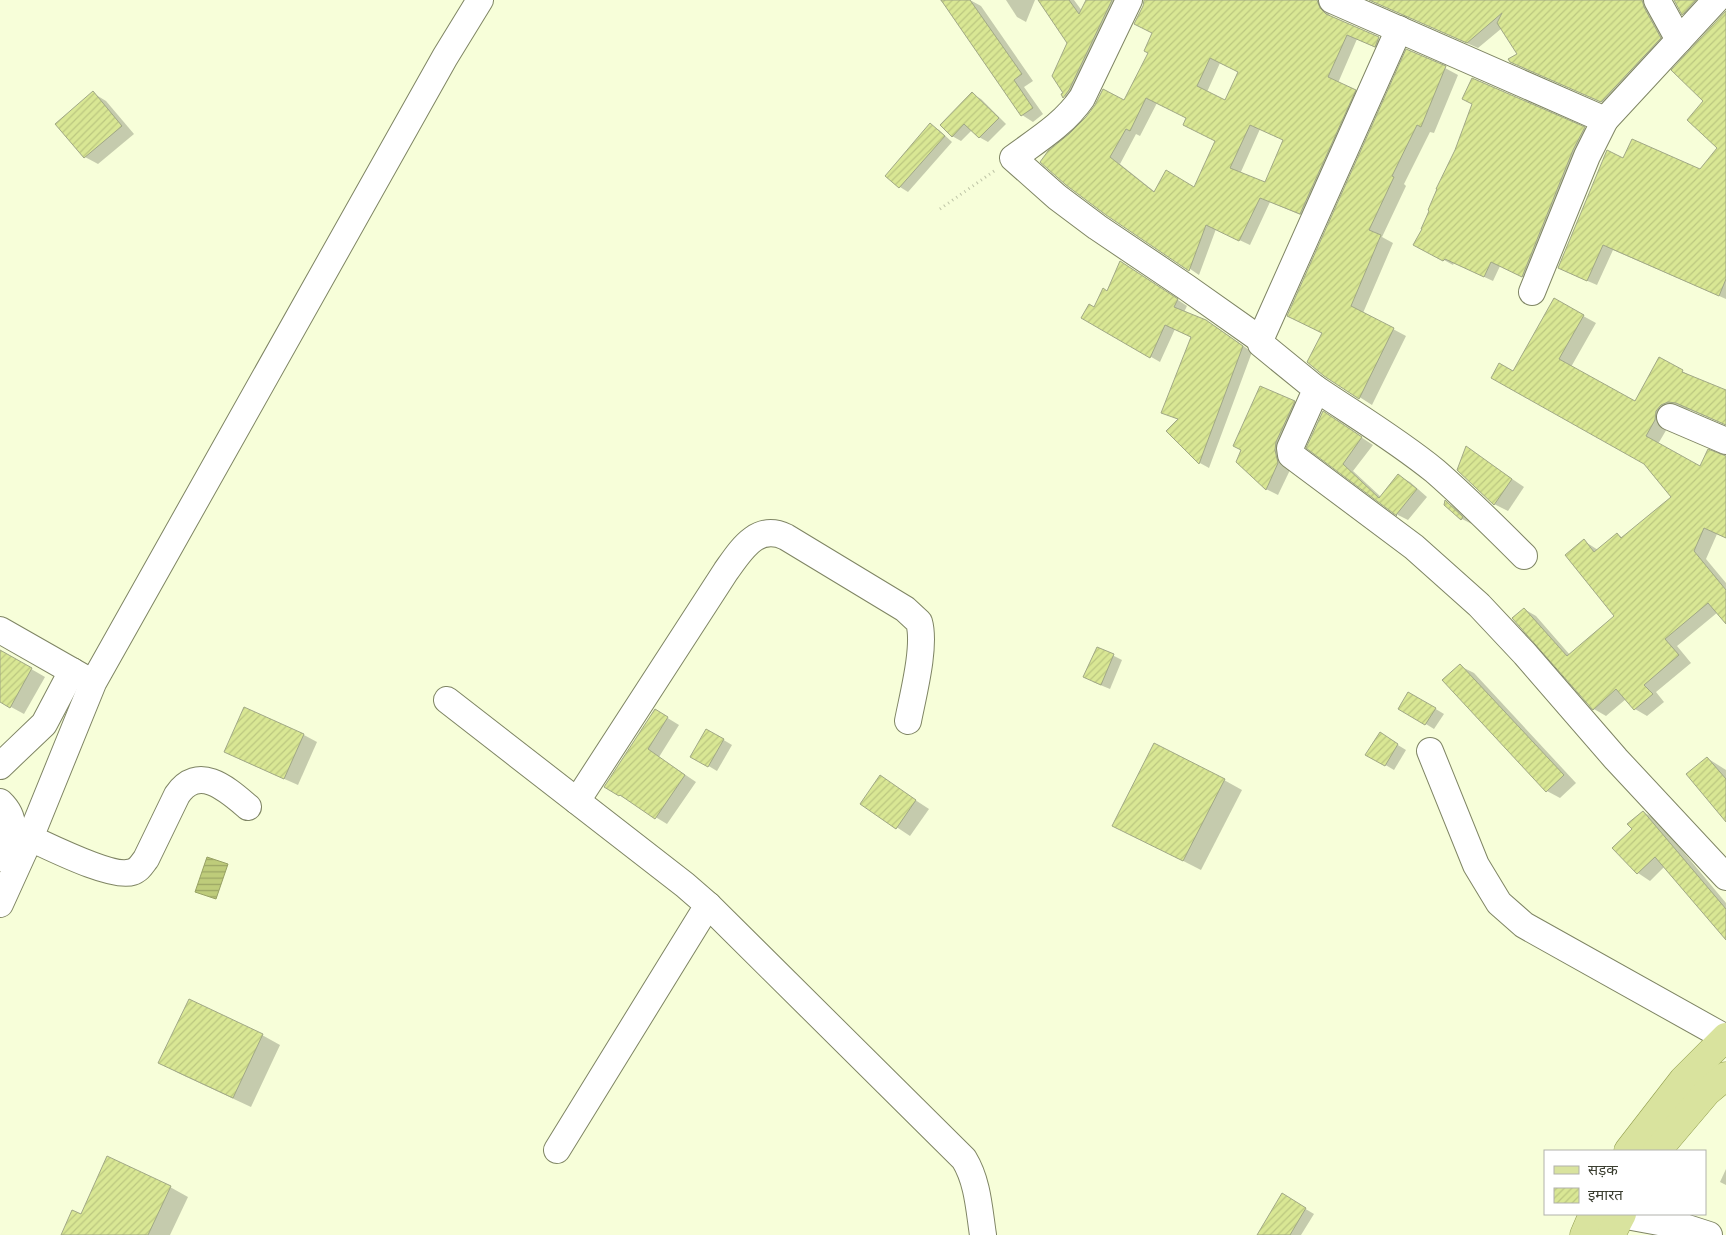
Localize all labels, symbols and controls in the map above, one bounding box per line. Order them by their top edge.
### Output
legend [1544,1150,1706,1215]
text: सड़क [1588,1161,1618,1178]
text: इमारत [1588,1186,1623,1203]

